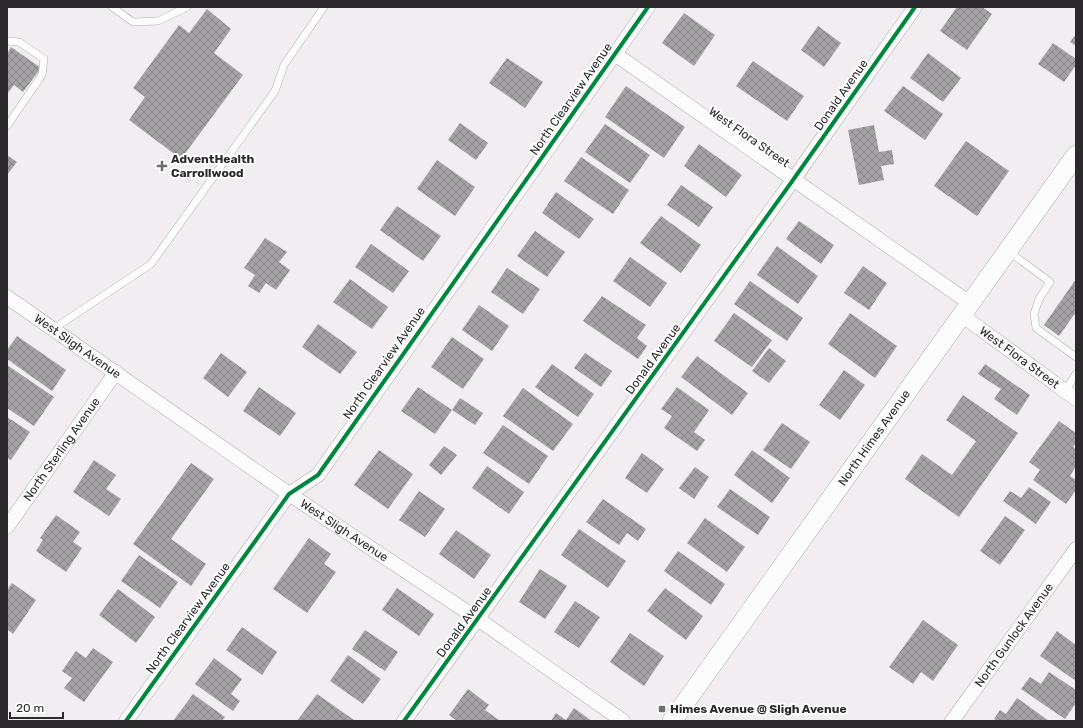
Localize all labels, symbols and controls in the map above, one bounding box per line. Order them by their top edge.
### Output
street label: North Clearview Avenue [527,40,615,158]
street label: Donald Avenue [811,56,871,133]
street label: West Flora Street [706,104,792,170]
place label: AdventHealth Carrollwood [171,152,255,180]
marker: AdventHealth Carrollwood [156,160,168,172]
street label: North Clearview Avenue [340,304,428,422]
street label: West Sligh Avenue [32,311,124,381]
street label: Donald Avenue [623,321,683,397]
street label: West Flora Street [977,324,1062,392]
street label: North Himes Avenue [835,387,913,488]
street label: North Sterling Avenue [20,395,103,504]
street label: West Sligh Avenue [297,496,391,565]
street label: North Clearview Avenue [143,560,233,676]
street label: North Gunlock Avenue [972,580,1056,690]
street label: Donald Avenue [434,584,494,660]
scale bar [10,694,63,720]
text: 20 m [16,701,44,715]
place label: Himes Avenue @ Sligh Avenue [670,702,847,716]
marker: Himes Avenue @ Sligh Avenue [657,704,667,714]

